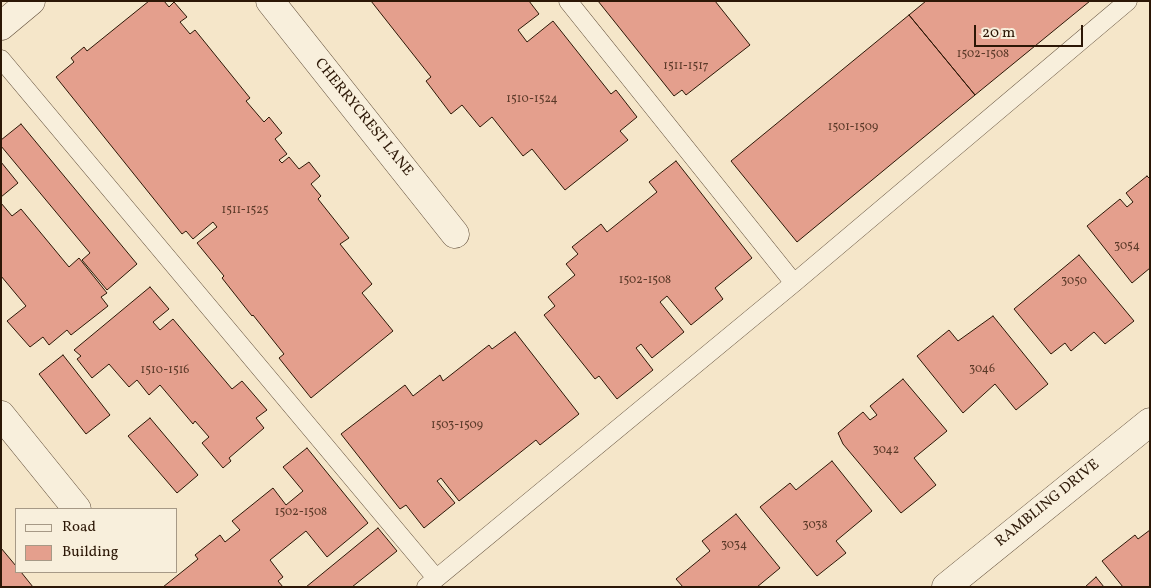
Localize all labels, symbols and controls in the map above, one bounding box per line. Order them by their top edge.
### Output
scale bar [976,15,1085,47]
text: 20 m [982,23,1015,44]
house number: 1502-1508 [957,48,1009,62]
street label: CHERRYCREST LANE [310,55,416,181]
house number: 1511-1517 [663,60,709,74]
house number: 1510-1524 [506,93,558,107]
house number: 1501-1509 [828,121,878,135]
house number: 1511-1525 [221,204,269,218]
house number: 3054 [1114,240,1140,254]
house number: 1502-1508 [619,274,671,288]
house number: 3050 [1061,275,1087,289]
house number: 3046 [969,363,995,377]
house number: 1510-1516 [141,364,189,378]
house number: 1503-1509 [431,419,483,433]
house number: 3042 [873,444,899,458]
street label: RAMBLING DRIVE [992,456,1104,552]
house number: 1502-1508 [275,506,327,520]
legend [15,508,178,573]
text: Road [62,517,96,538]
house number: 3038 [802,519,828,533]
house number: 3034 [721,539,747,553]
text: Building [62,542,118,563]

